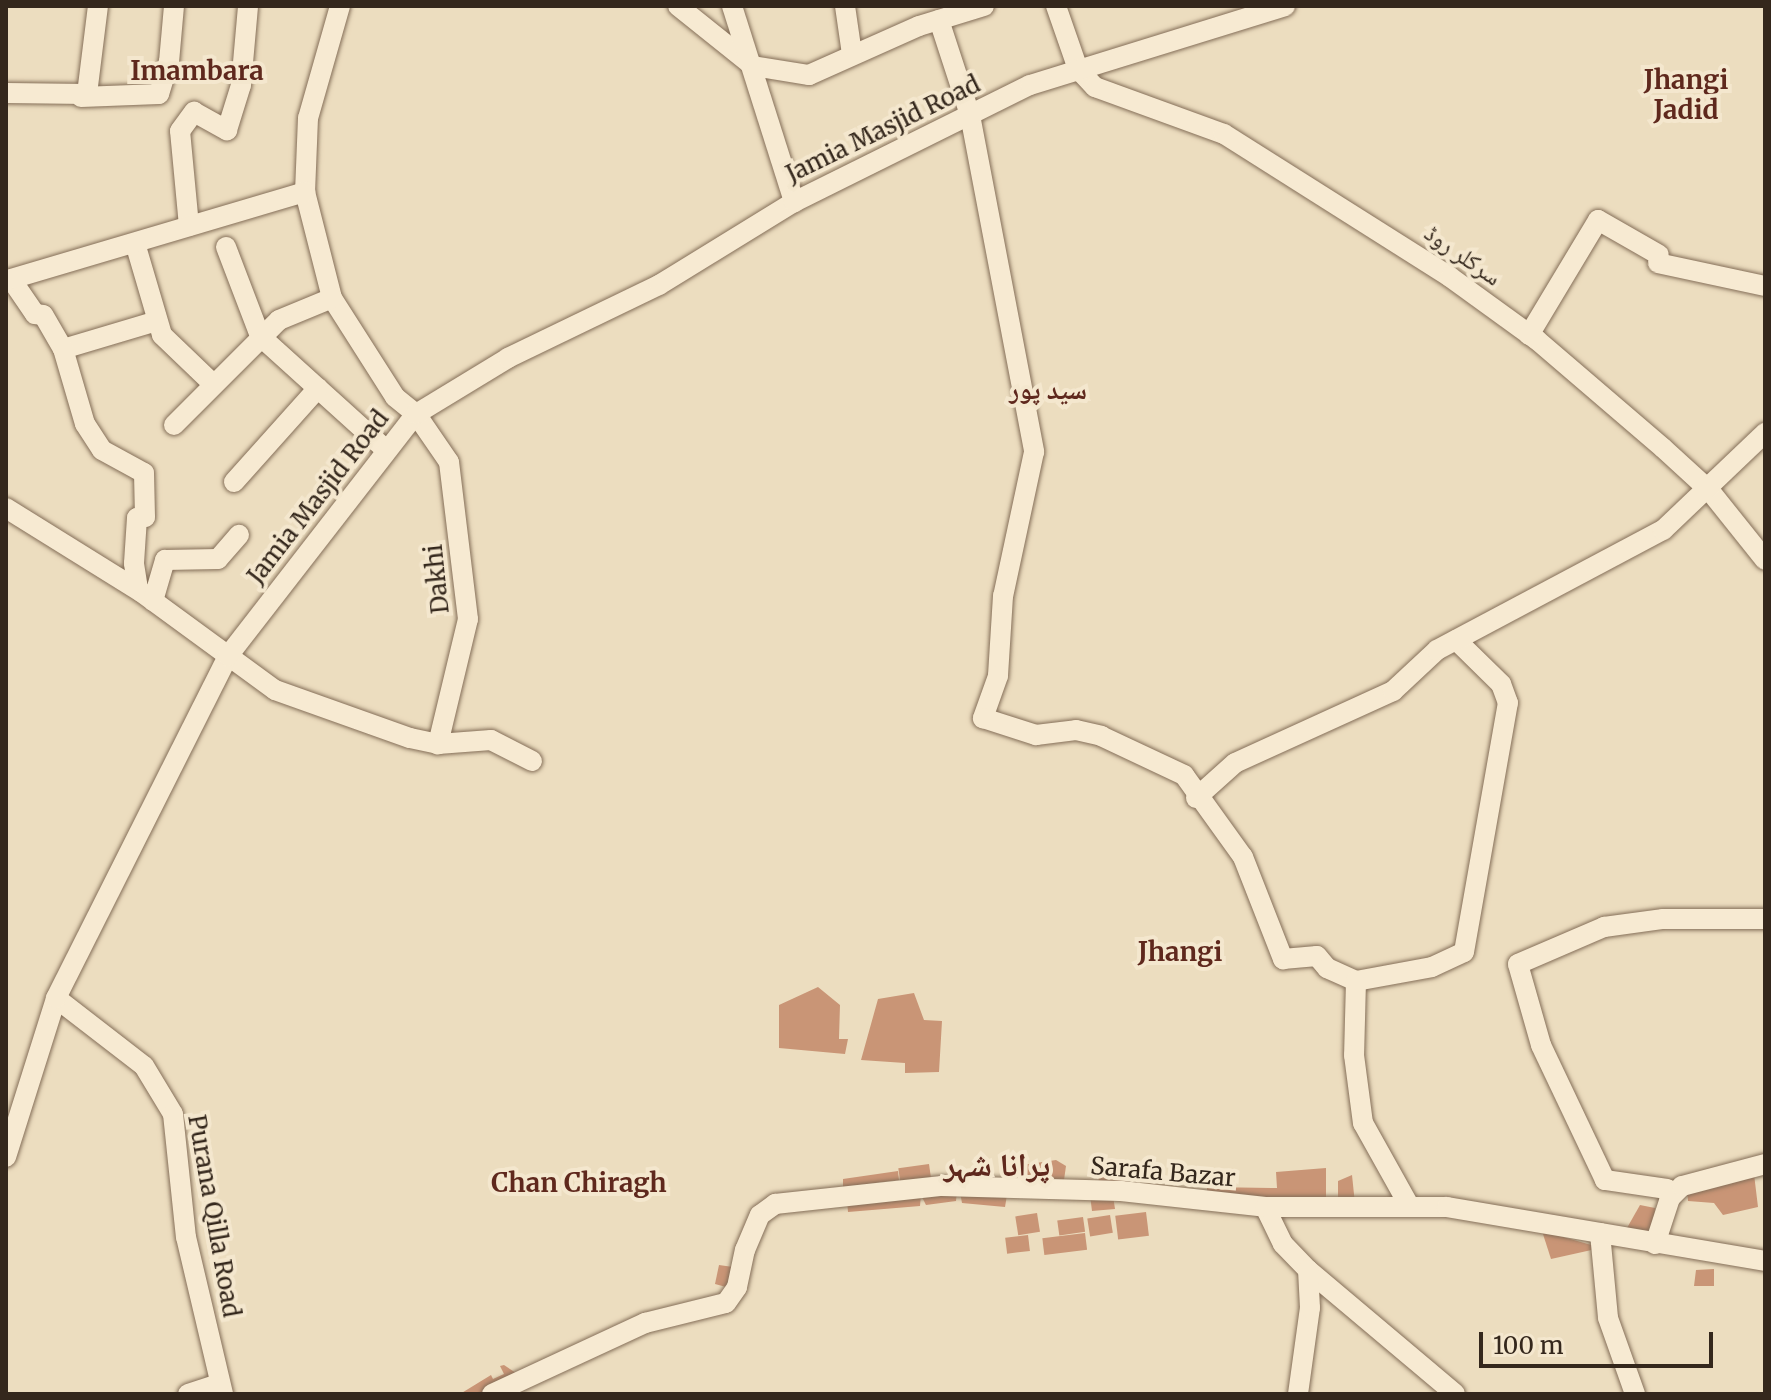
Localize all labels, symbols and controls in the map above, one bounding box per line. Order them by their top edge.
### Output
district label: Imambara [130,55,264,87]
district label: Jhangi Jadid [1644,64,1728,126]
street label: Jamia Masjid Road [781,69,985,189]
street label: سرکلر روڈ [1419,218,1507,292]
district label: سید پور [1009,374,1087,406]
street label: Jamia Masjid Road [241,404,395,590]
street label: Dakhi [419,543,455,615]
district label: Jhangi [1138,936,1222,968]
street label: Purana Qilla Road [182,1112,246,1320]
district label: پرانا شہر [944,1146,1050,1184]
street label: Sarafa Bazar [1089,1151,1237,1193]
district label: Chan Chiragh [491,1167,667,1199]
scale bar [1483,1316,1717,1366]
text: 100 m [1493,1330,1563,1361]

